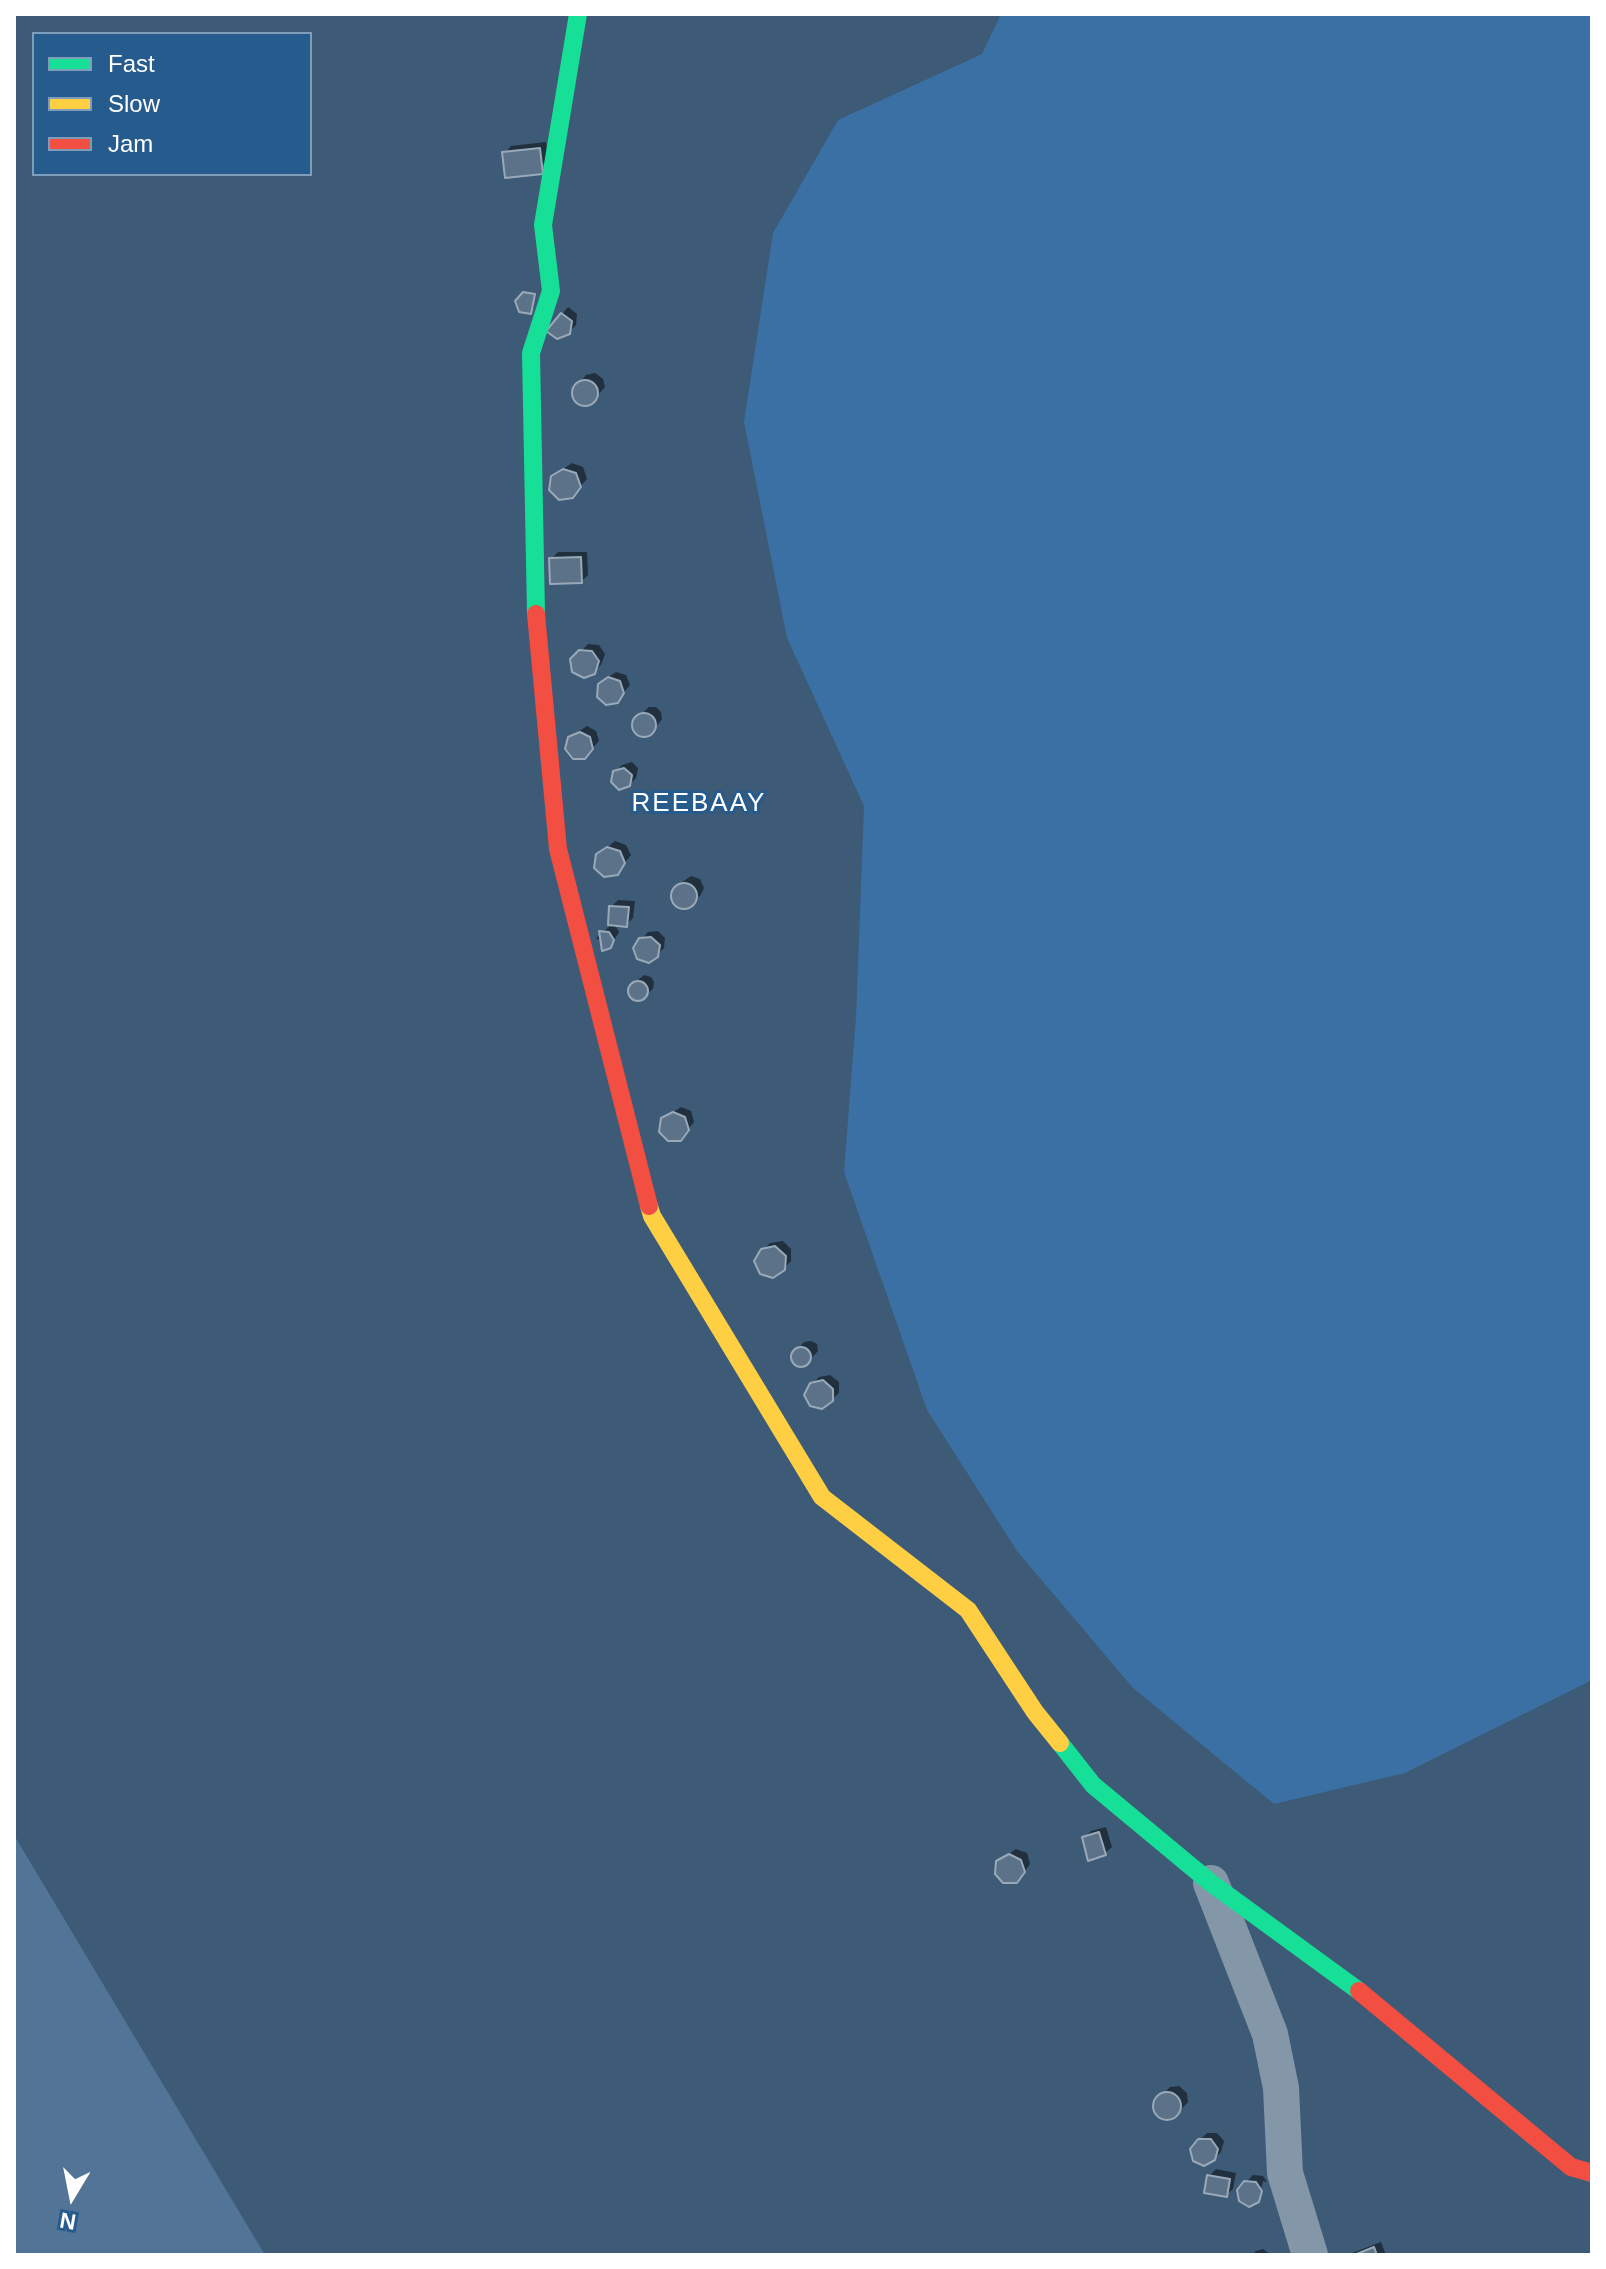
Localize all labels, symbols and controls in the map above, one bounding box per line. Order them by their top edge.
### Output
legend [32,32,312,176]
text: Fast [108,50,155,77]
text: Slow [108,90,160,117]
text: Jam [108,130,153,157]
district label: REEBAAY [632,788,766,820]
north arrow [32,2157,112,2237]
text: N [58,2207,78,2235]

